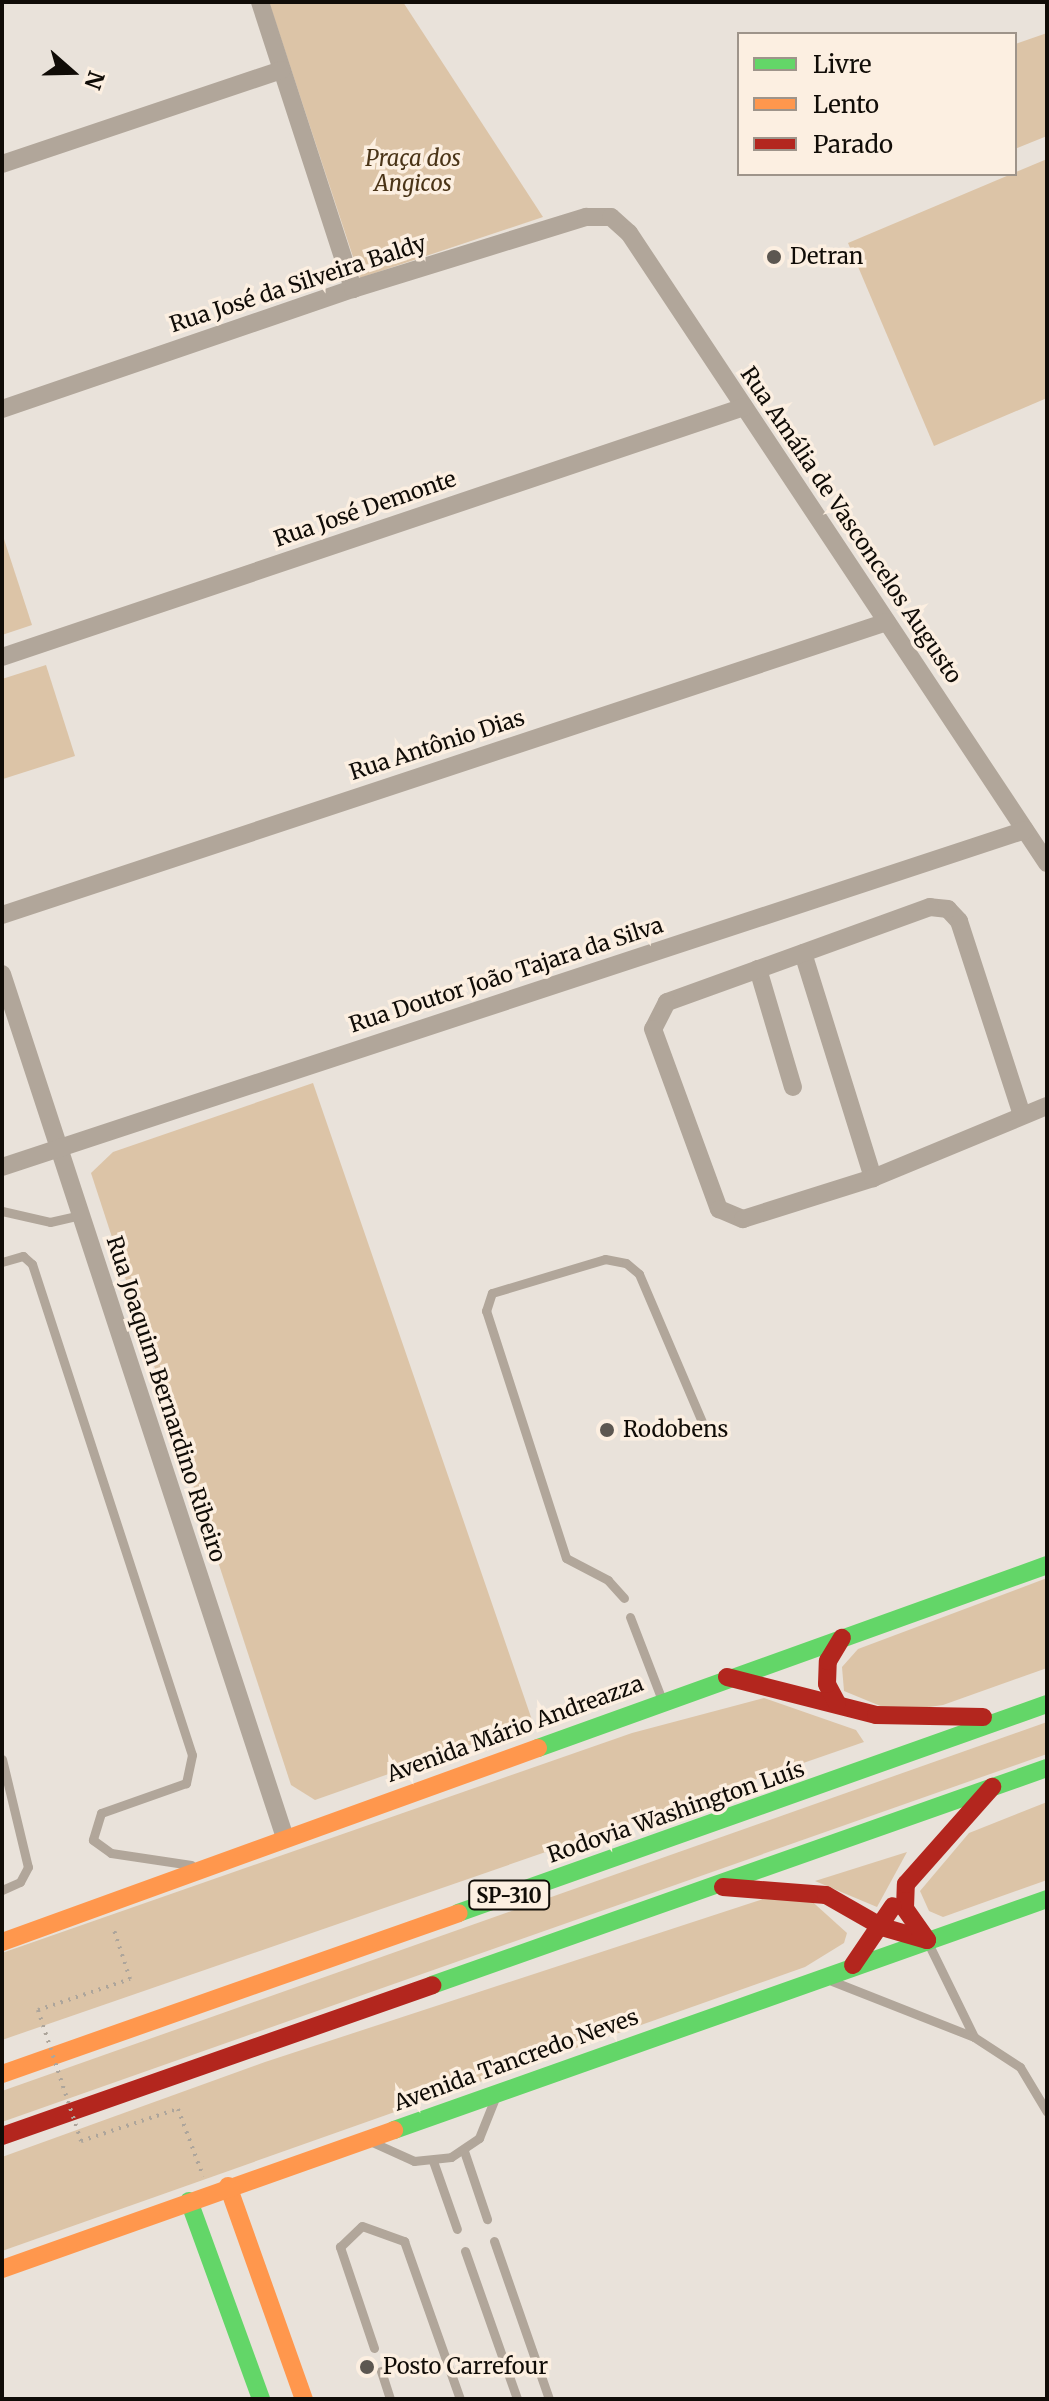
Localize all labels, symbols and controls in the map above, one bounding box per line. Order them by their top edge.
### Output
north arrow [32,32,112,112]
legend [737,32,1017,176]
text: Livre [813,49,872,80]
text: N [78,67,111,93]
text: Lento [813,89,879,120]
text: Parado [813,129,893,160]
park label: Praça dos Angicos [365,145,461,196]
street label: Rua José da Silveira Baldy [166,230,430,338]
place label: Detran [790,244,863,270]
marker: Detran [765,248,783,266]
street label: Rua Amália de Vasconcelos Augusto [735,362,967,688]
street label: Rua José Demonte [271,465,459,553]
street label: Rua Antônio Dias [346,704,528,786]
street label: Rua Doutor João Tajara da Silva [346,912,666,1038]
street label: Rua Joaquim Bernardino Ribeiro [101,1233,231,1565]
place label: Rodobens [623,1417,728,1443]
marker: Rodobens [598,1421,616,1439]
street label: Avenida Mário Andreazza [383,1670,647,1788]
street label: Rodovia Washington Luís [544,1756,808,1868]
road number: SP-310 [467,1879,551,1911]
street label: Avenida Tancredo Neves [390,2003,642,2117]
place label: Posto Carrefour [383,2354,548,2380]
marker: Posto Carrefour [358,2358,376,2376]

